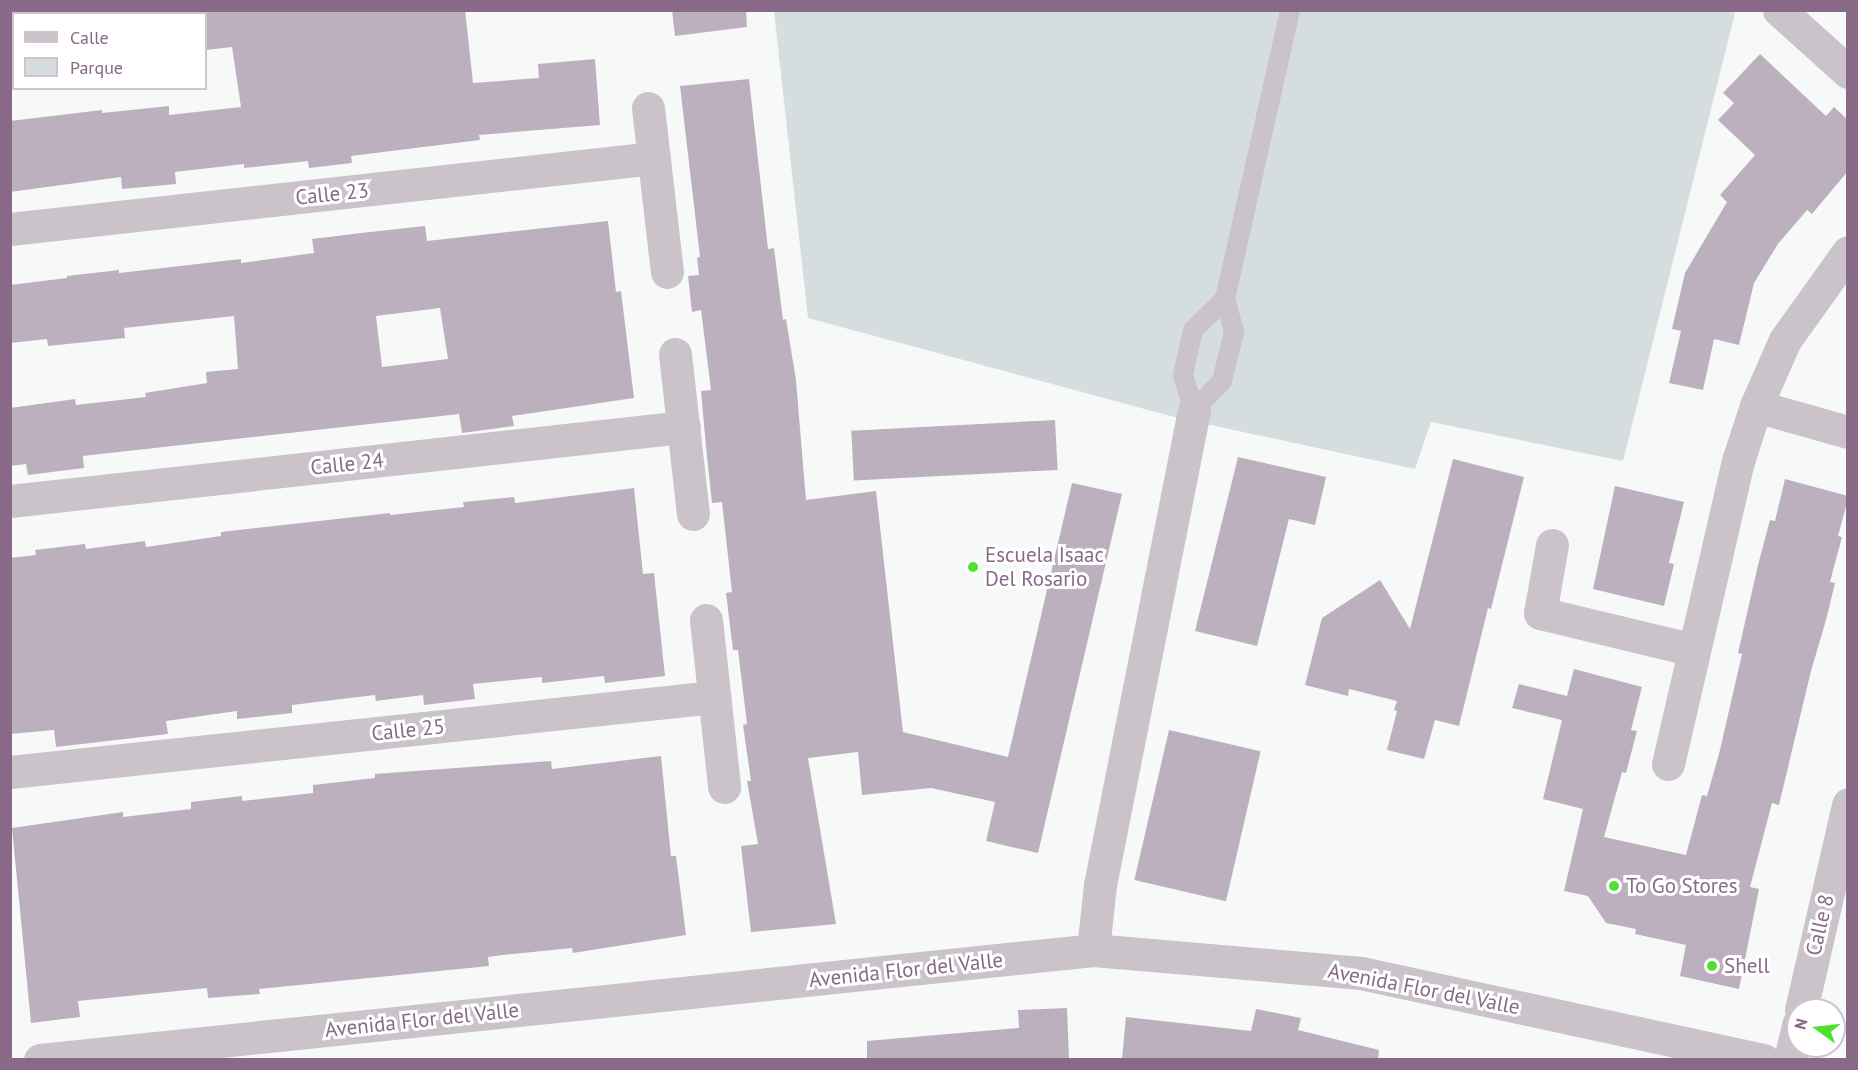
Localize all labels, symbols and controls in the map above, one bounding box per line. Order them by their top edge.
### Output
legend [12,12,207,90]
text: Calle [70,26,109,49]
text: Parque [70,56,123,79]
street label: Calle 23 [294,178,370,210]
street label: Calle 24 [309,448,385,480]
place label: Escuela Isaac Del Rosario [985,542,1104,592]
marker: Escuela Isaac Del Rosario [966,560,980,574]
street label: Calle 25 [370,714,446,746]
place label: To Go Stores [1626,873,1737,899]
marker: To Go Stores [1607,879,1621,893]
street label: Calle 8 [1801,892,1839,958]
street label: Avenida Flor del Valle [807,947,1005,993]
place label: Shell [1724,953,1770,979]
street label: Avenida Flor del Valle [1326,958,1522,1020]
marker: Shell [1705,959,1719,973]
street label: Avenida Flor del Valle [323,997,521,1043]
north arrow [1786,998,1846,1058]
text: N [1790,1016,1812,1032]

